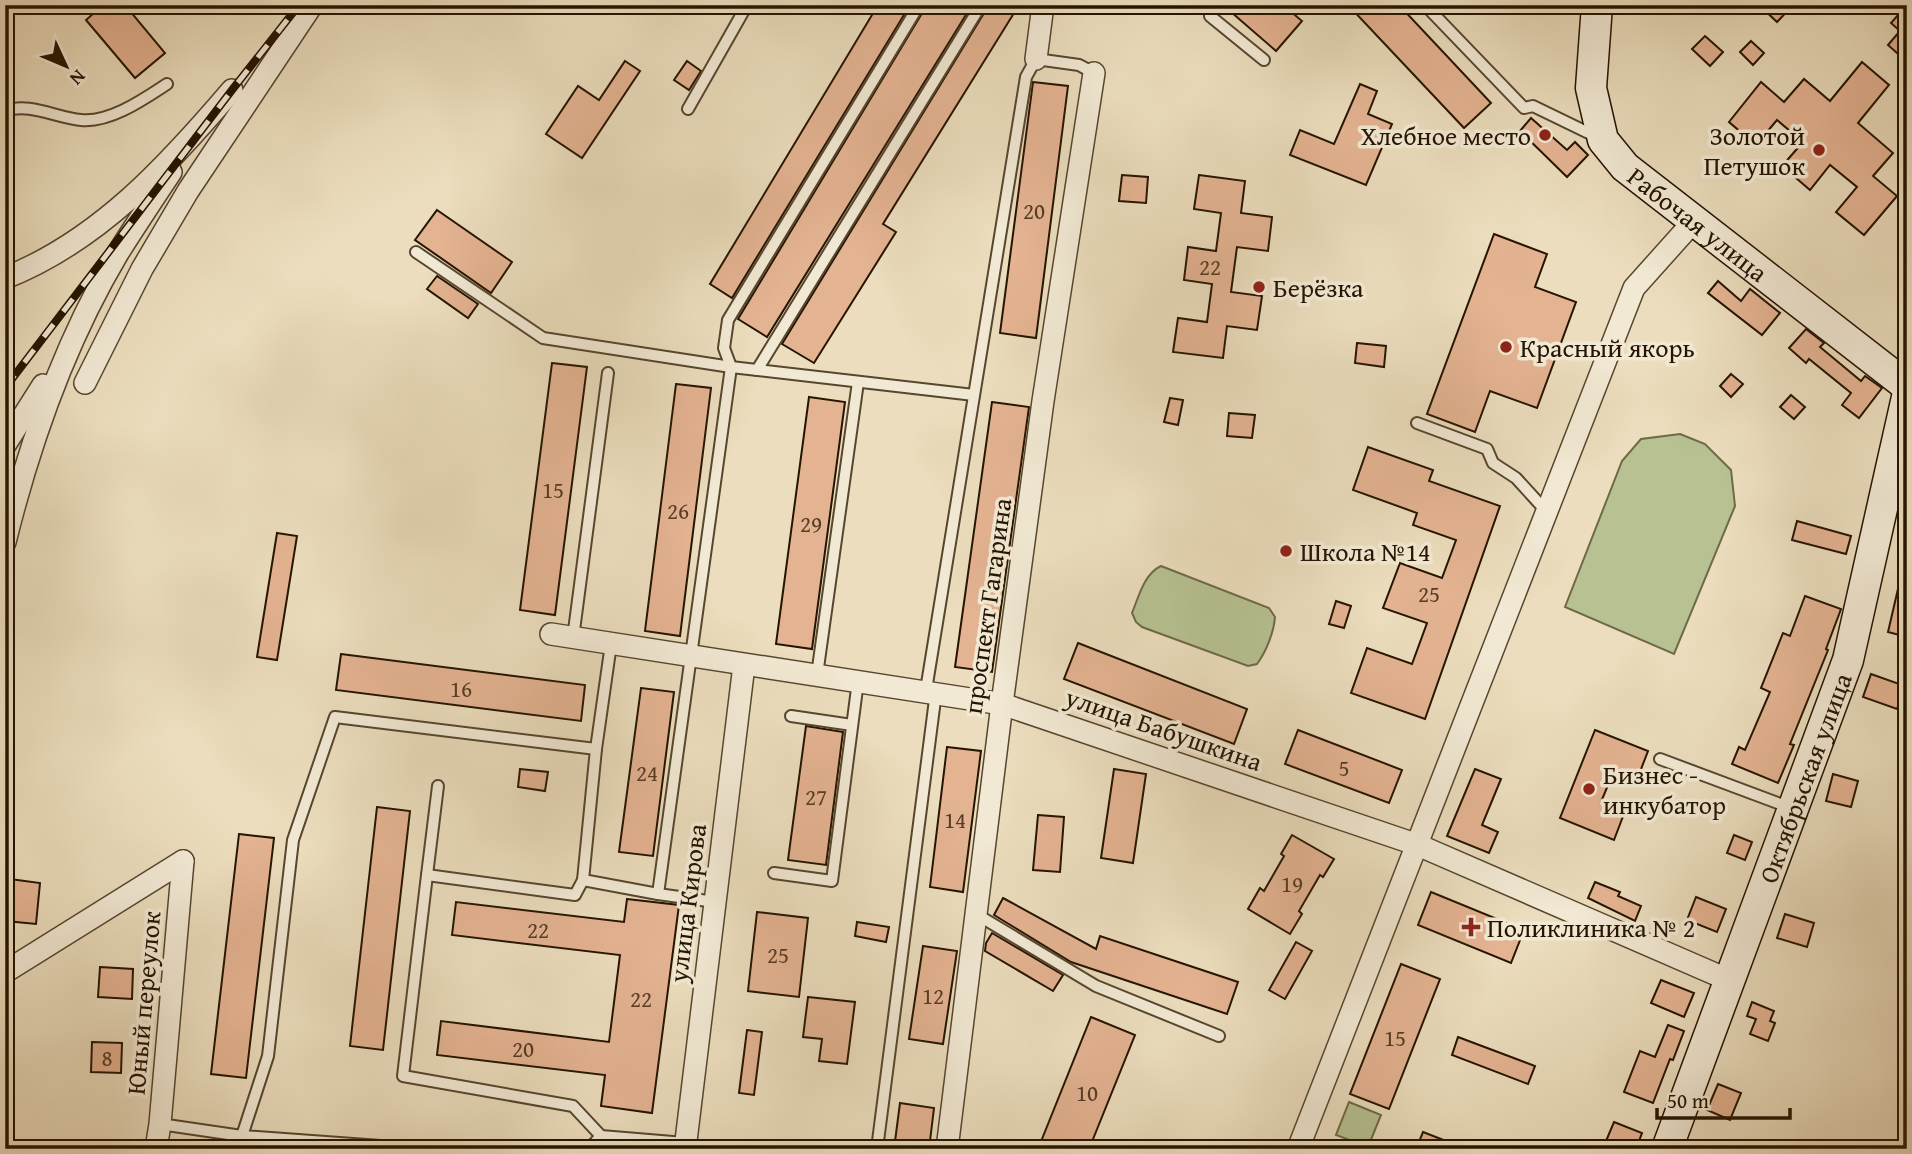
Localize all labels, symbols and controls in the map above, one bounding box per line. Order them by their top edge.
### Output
north arrow [32,32,102,102]
text: N [64,64,93,92]
place label: Хлебное место [1361,116,1531,155]
place label: Золотой Петушок [1704,116,1805,185]
marker: Хлебное место [1537,127,1553,143]
marker: Золотой Петушок [1811,142,1827,158]
street label: Рабочая улица [1620,157,1777,291]
house number: 20 [1023,194,1045,227]
house number: 22 [1199,250,1221,283]
place label: Берёзка [1273,268,1364,307]
marker: Берёзка [1251,279,1267,295]
place label: Красный якорь [1520,328,1695,367]
marker: Красный якорь [1498,339,1514,355]
house number: 15 [542,473,564,506]
house number: 26 [667,494,689,527]
street label: проспект Гагарина [953,495,1022,716]
house number: 29 [800,507,822,540]
place label: Школа №14 [1300,532,1431,571]
marker: Школа №14 [1278,543,1294,559]
house number: 25 [1418,577,1440,610]
street label: Октябрьская улица [1748,666,1861,888]
house number: 16 [450,672,472,705]
street label: улица Бабушкина [1059,677,1268,781]
house number: 5 [1338,751,1350,784]
place label: Бизнес - инкубатор [1603,755,1726,824]
house number: 24 [636,756,658,789]
house number: 27 [805,780,827,813]
marker: Бизнес - инкубатор [1581,781,1597,797]
house number: 14 [944,803,966,836]
street label: улица Кирова [658,821,716,986]
house number: 19 [1281,867,1303,900]
place label: Поликлиника № 2 [1487,908,1695,947]
street label: Юный переулок [116,909,170,1096]
house number: 22 [527,913,549,946]
marker: Поликлиника № 2 [1461,917,1481,937]
house number: 25 [767,938,789,971]
house number: 12 [922,979,944,1012]
house number: 22 [630,982,652,1015]
house number: 15 [1384,1021,1406,1054]
house number: 20 [512,1032,534,1065]
house number: 8 [101,1041,113,1074]
house number: 10 [1076,1076,1098,1109]
scale bar [1657,1077,1790,1121]
text: 50 m [1667,1085,1709,1116]

